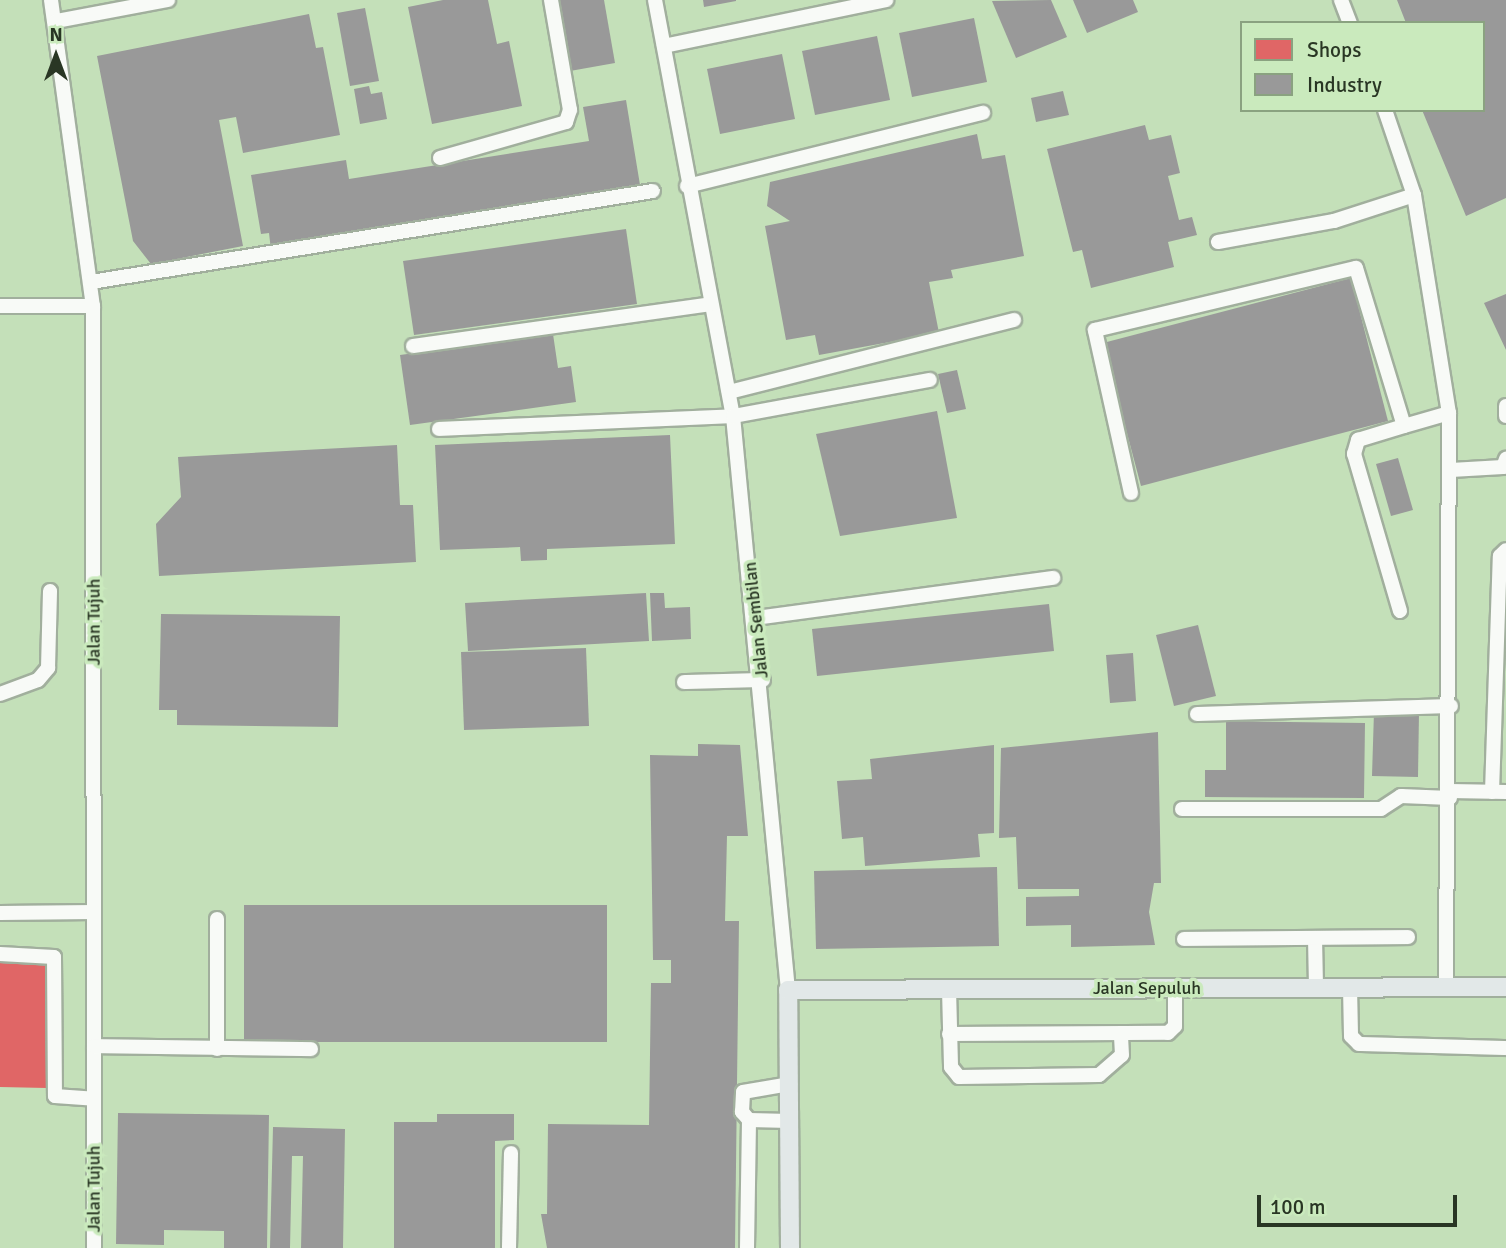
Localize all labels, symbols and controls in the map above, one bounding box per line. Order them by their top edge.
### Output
north arrow [21,21,91,91]
legend [1240,21,1485,112]
text: N [49,23,63,47]
text: Shops [1307,37,1361,63]
text: Industry [1307,72,1382,98]
street label: Jalan Sembilan [739,561,773,679]
street label: Jalan Tujuh [83,579,105,665]
street label: Jalan Sepuluh [1093,977,1201,999]
street label: Jalan Tujuh [83,1146,105,1232]
scale bar [1261,1182,1460,1226]
text: 100 m [1270,1194,1325,1220]

